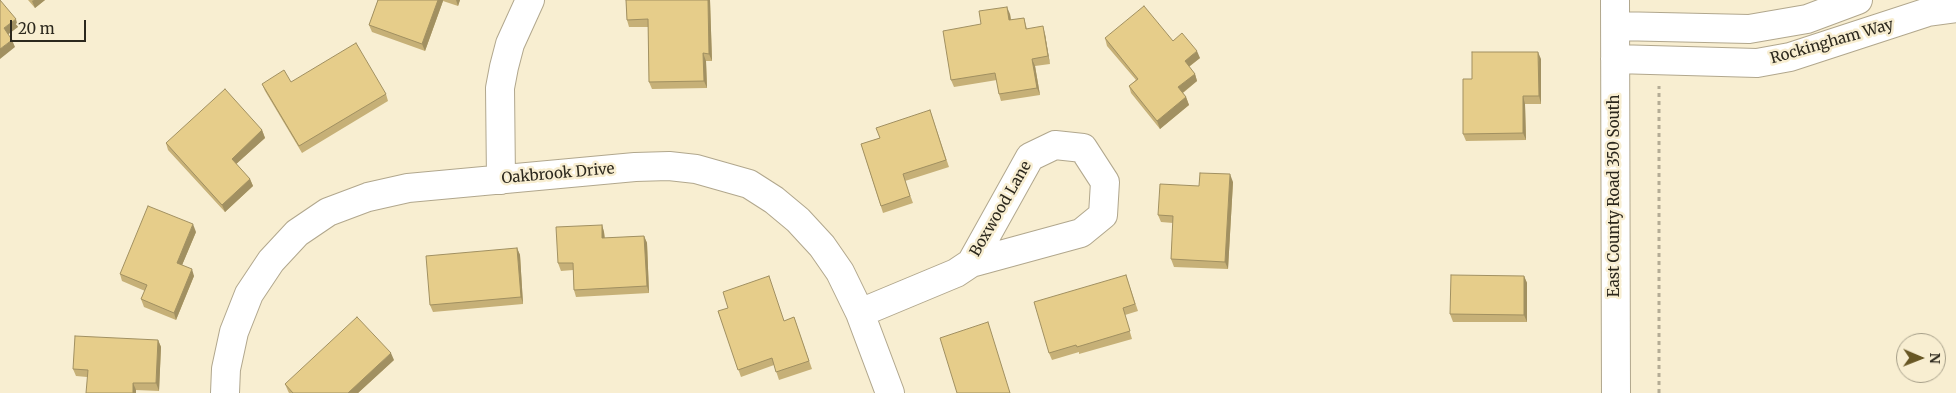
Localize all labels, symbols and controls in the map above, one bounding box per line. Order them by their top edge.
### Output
scale bar [12,10,89,42]
street label: Rockingham Way [1768,16,1896,68]
text: 20 m [18,19,55,38]
street label: East County Road 350 South [1606,95,1624,297]
street label: Boxwood Lane [966,158,1036,260]
street label: Oakbrook Drive [501,160,615,188]
north arrow [1896,333,1946,383]
text: N [1926,353,1944,364]

